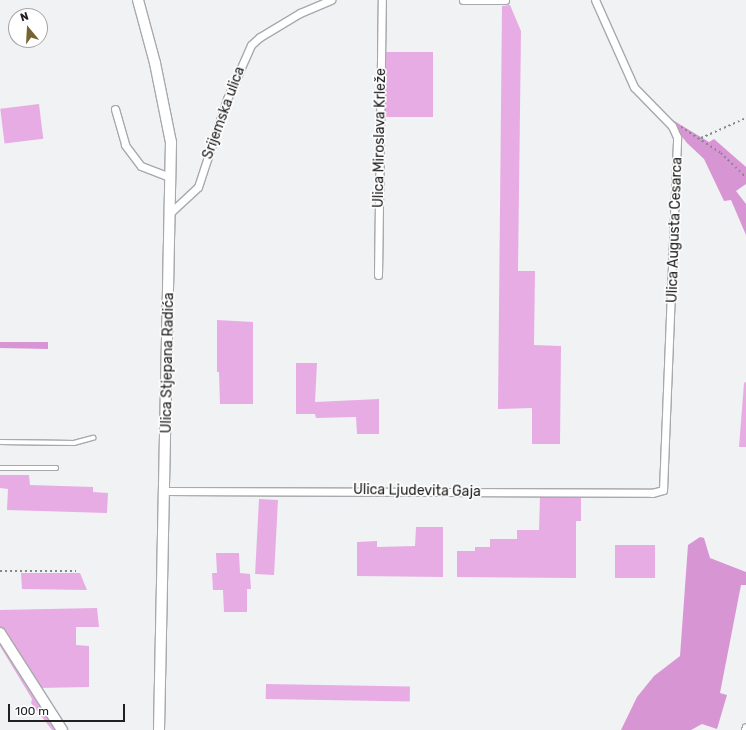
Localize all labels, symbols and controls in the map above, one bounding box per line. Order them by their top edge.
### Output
north arrow [8,8,48,48]
text: N [19,10,30,24]
street label: Srijemska ulica [199,64,249,162]
street label: Ulica Miroslava Krleže [370,68,390,208]
street label: Ulica Augusta Cesarca [664,157,686,303]
street label: Ulica Stjepana Radića [158,292,178,434]
street label: Ulica Ljudevita Gaja [353,481,481,501]
scale bar [10,696,127,722]
text: 100 m [15,704,49,718]

